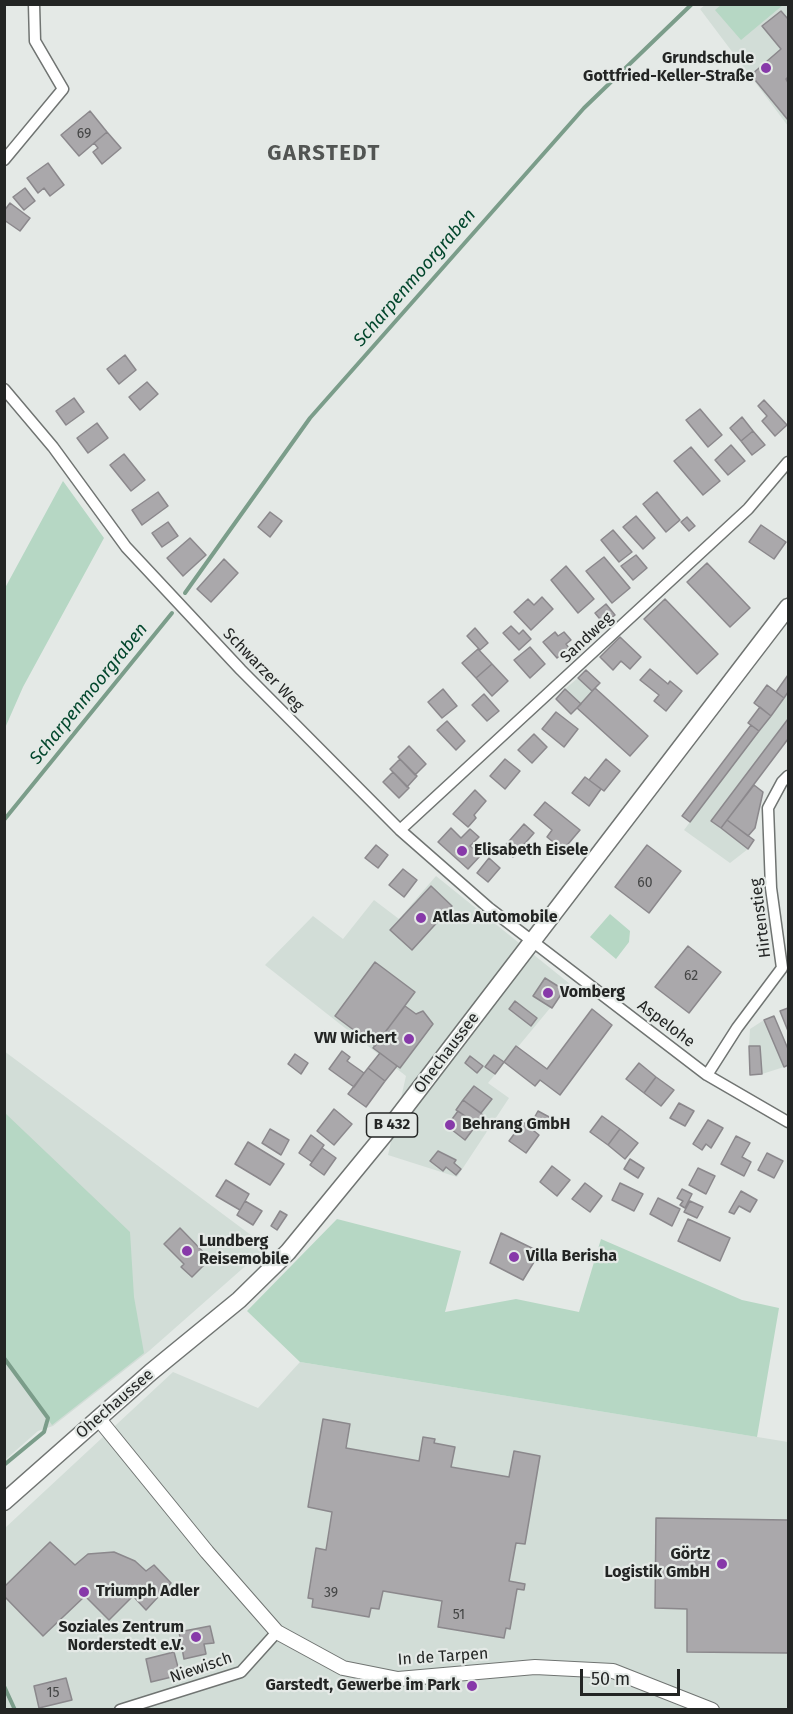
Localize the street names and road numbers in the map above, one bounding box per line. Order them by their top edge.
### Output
street label: Sandweg [557,609,617,667]
street label: Schwarzer Weg [219,625,307,715]
street label: Hirtenstieg [747,877,775,959]
street label: Aspelohe [634,996,698,1052]
street label: Ohechaussee [410,1009,484,1097]
road number: B 432 [366,1113,418,1137]
street label: Ohechaussee [72,1365,158,1443]
street label: In de Tarpen [397,1644,489,1670]
street label: Niewisch [167,1648,235,1688]

